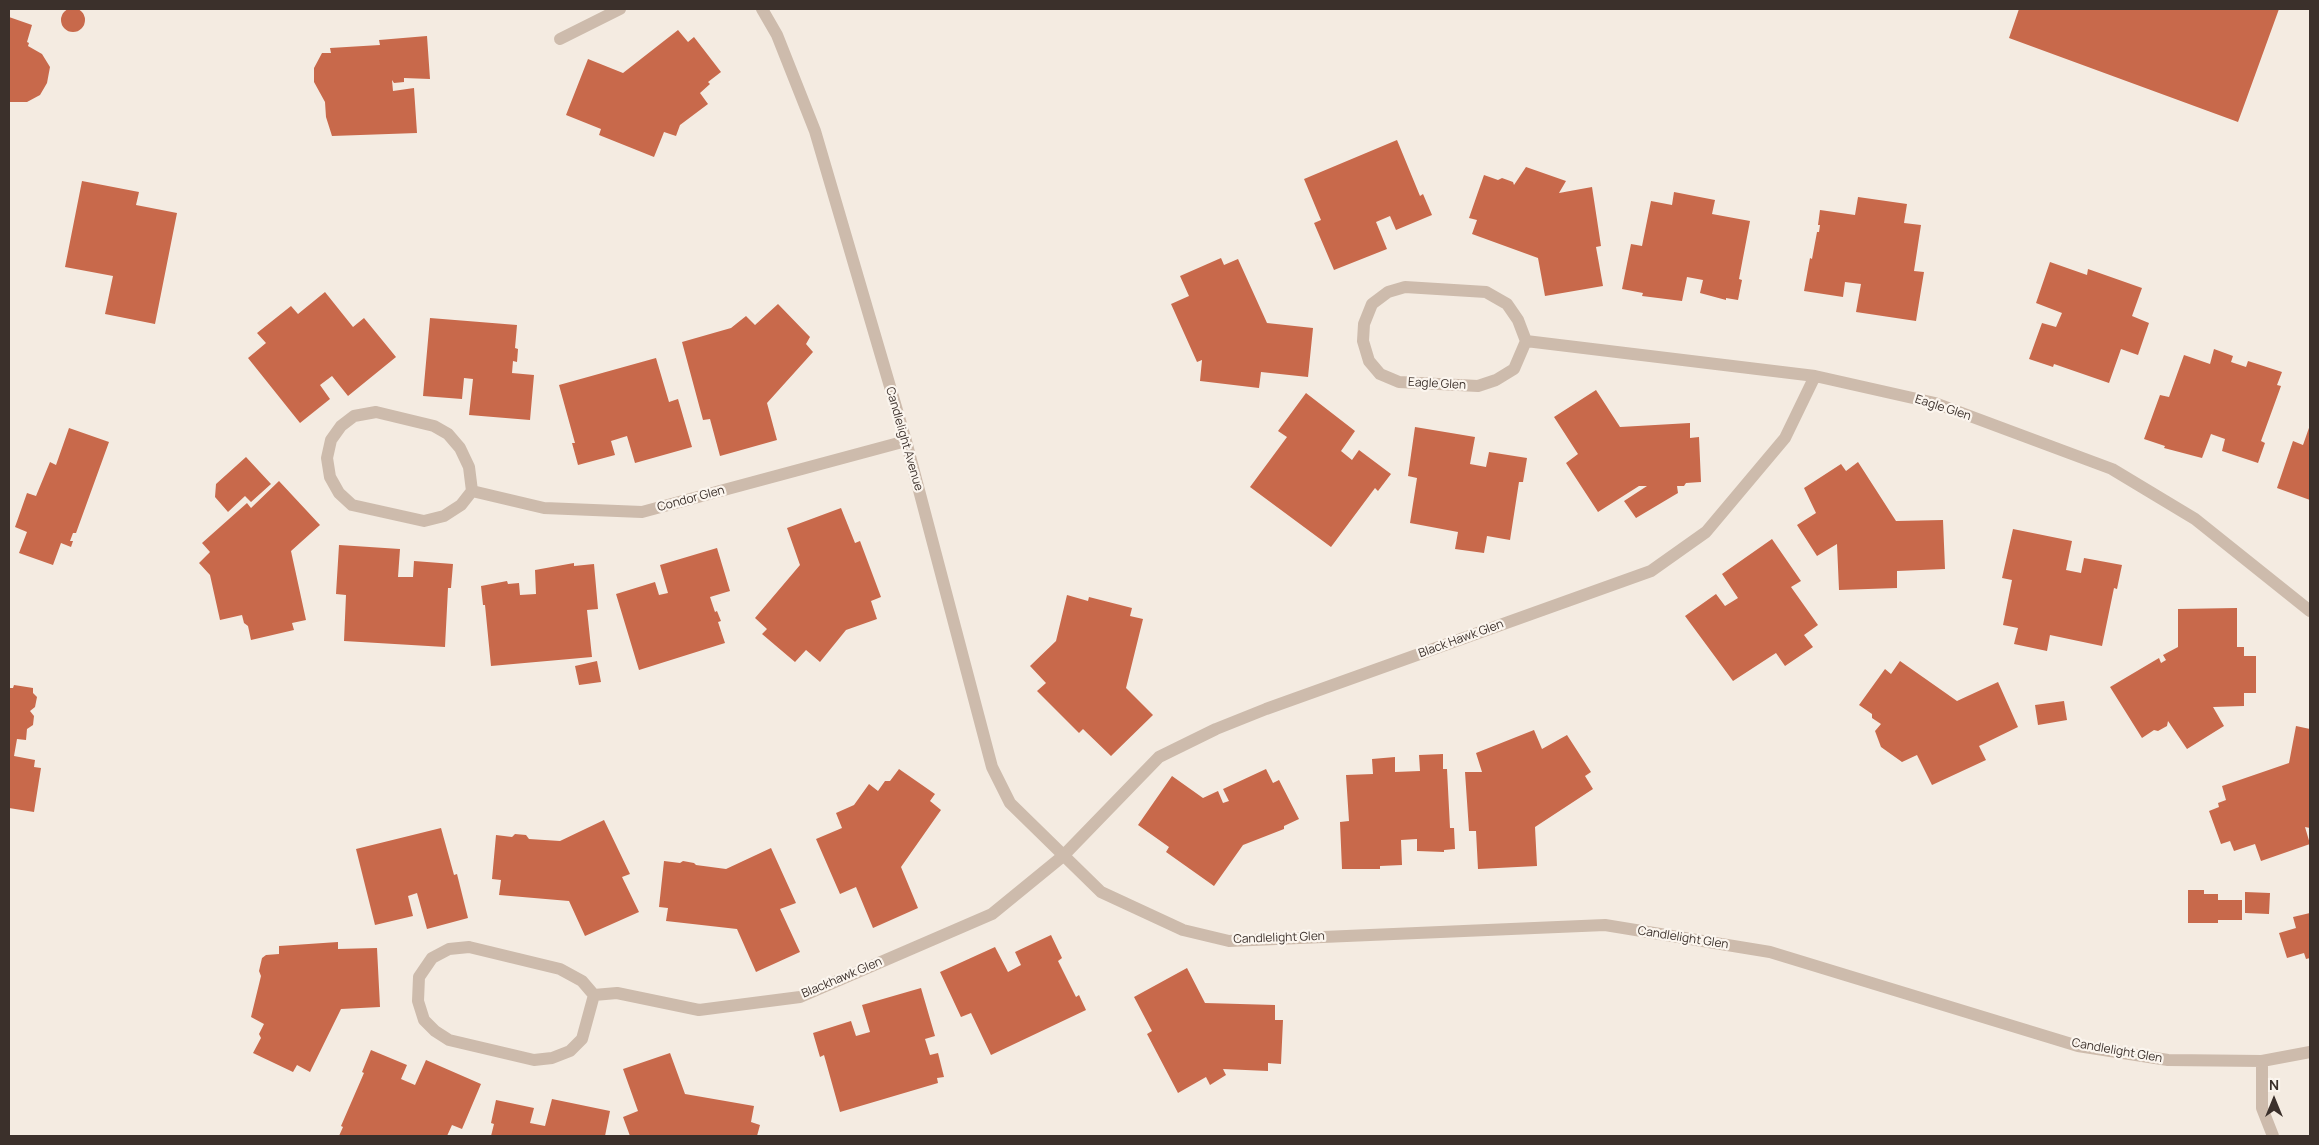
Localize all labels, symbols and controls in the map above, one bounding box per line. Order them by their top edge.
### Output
street label: Eagle Glen [1408,375,1466,393]
street label: Candlelight Avenue [882,385,926,493]
street label: Eagle Glen [1913,392,1973,424]
street label: Condor Glen [656,483,726,515]
street label: Black Hawk Glen [1417,617,1505,661]
street label: Candlelight Glen [1637,924,1729,952]
street label: Candlelight Glen [1233,929,1325,947]
street label: Blackhawk Glen [800,955,884,1001]
street label: Candlelight Glen [2071,1036,2163,1066]
north arrow [2249,1075,2299,1125]
text: N [2269,1075,2279,1094]

